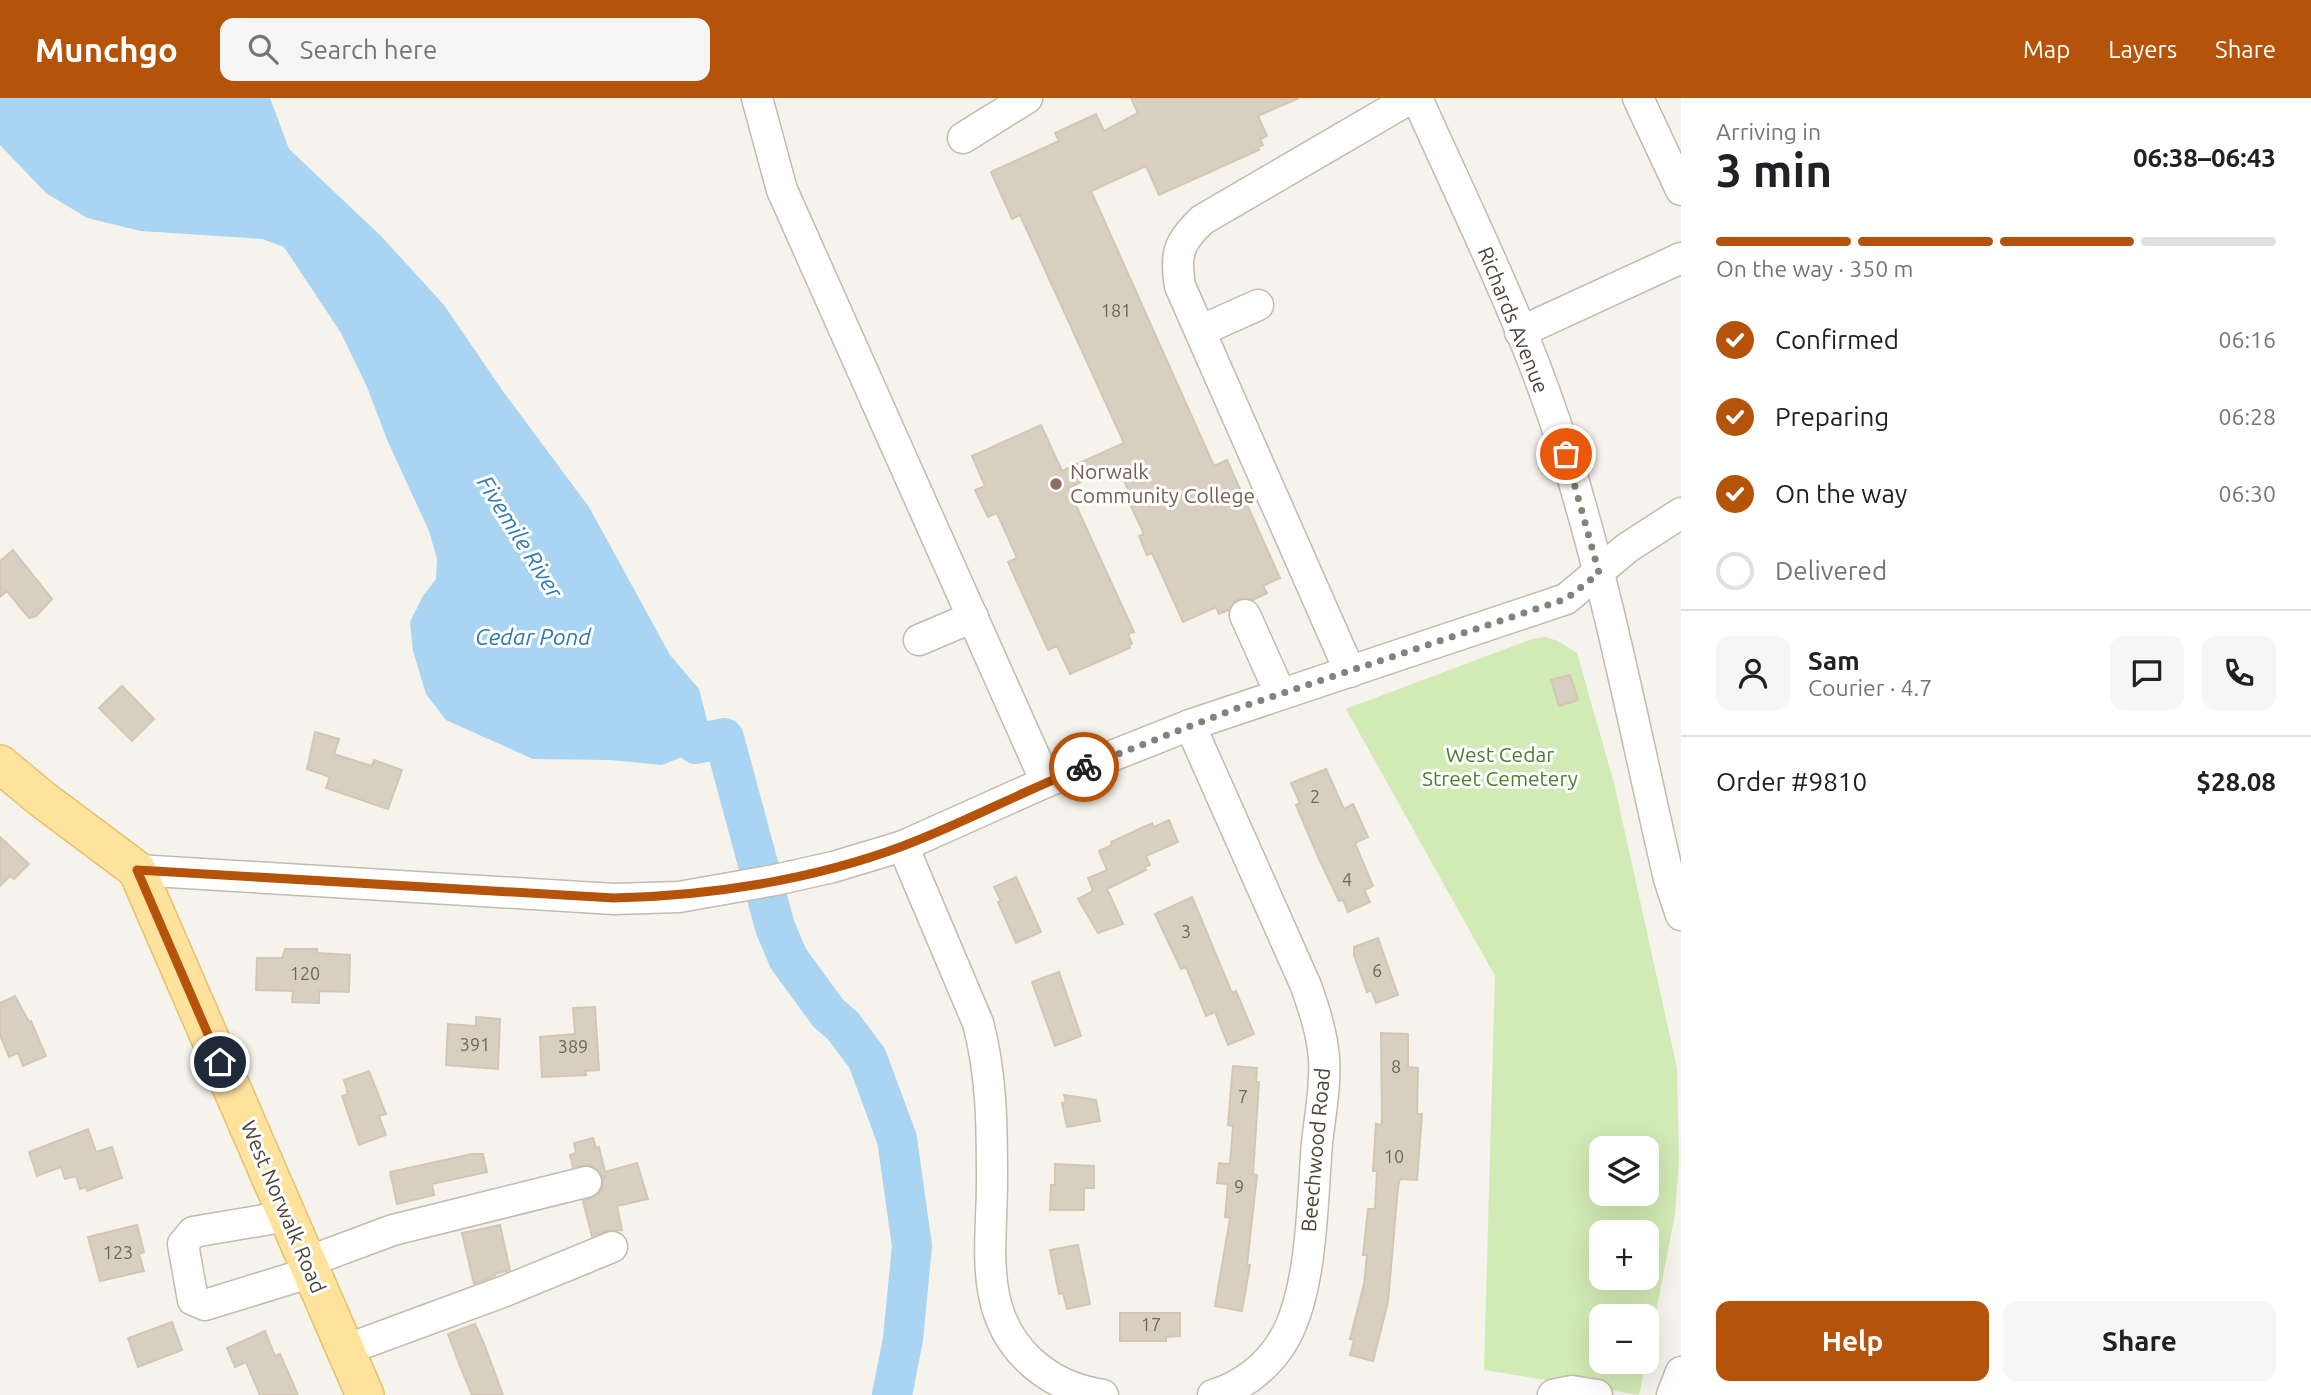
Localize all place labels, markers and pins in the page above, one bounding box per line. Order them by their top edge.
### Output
pin [1536,424,1596,484]
place label: Norwalk Community College [1070,459,1255,507]
marker: Norwalk Community College [1048,476,1064,492]
pin [190,1032,250,1092]

